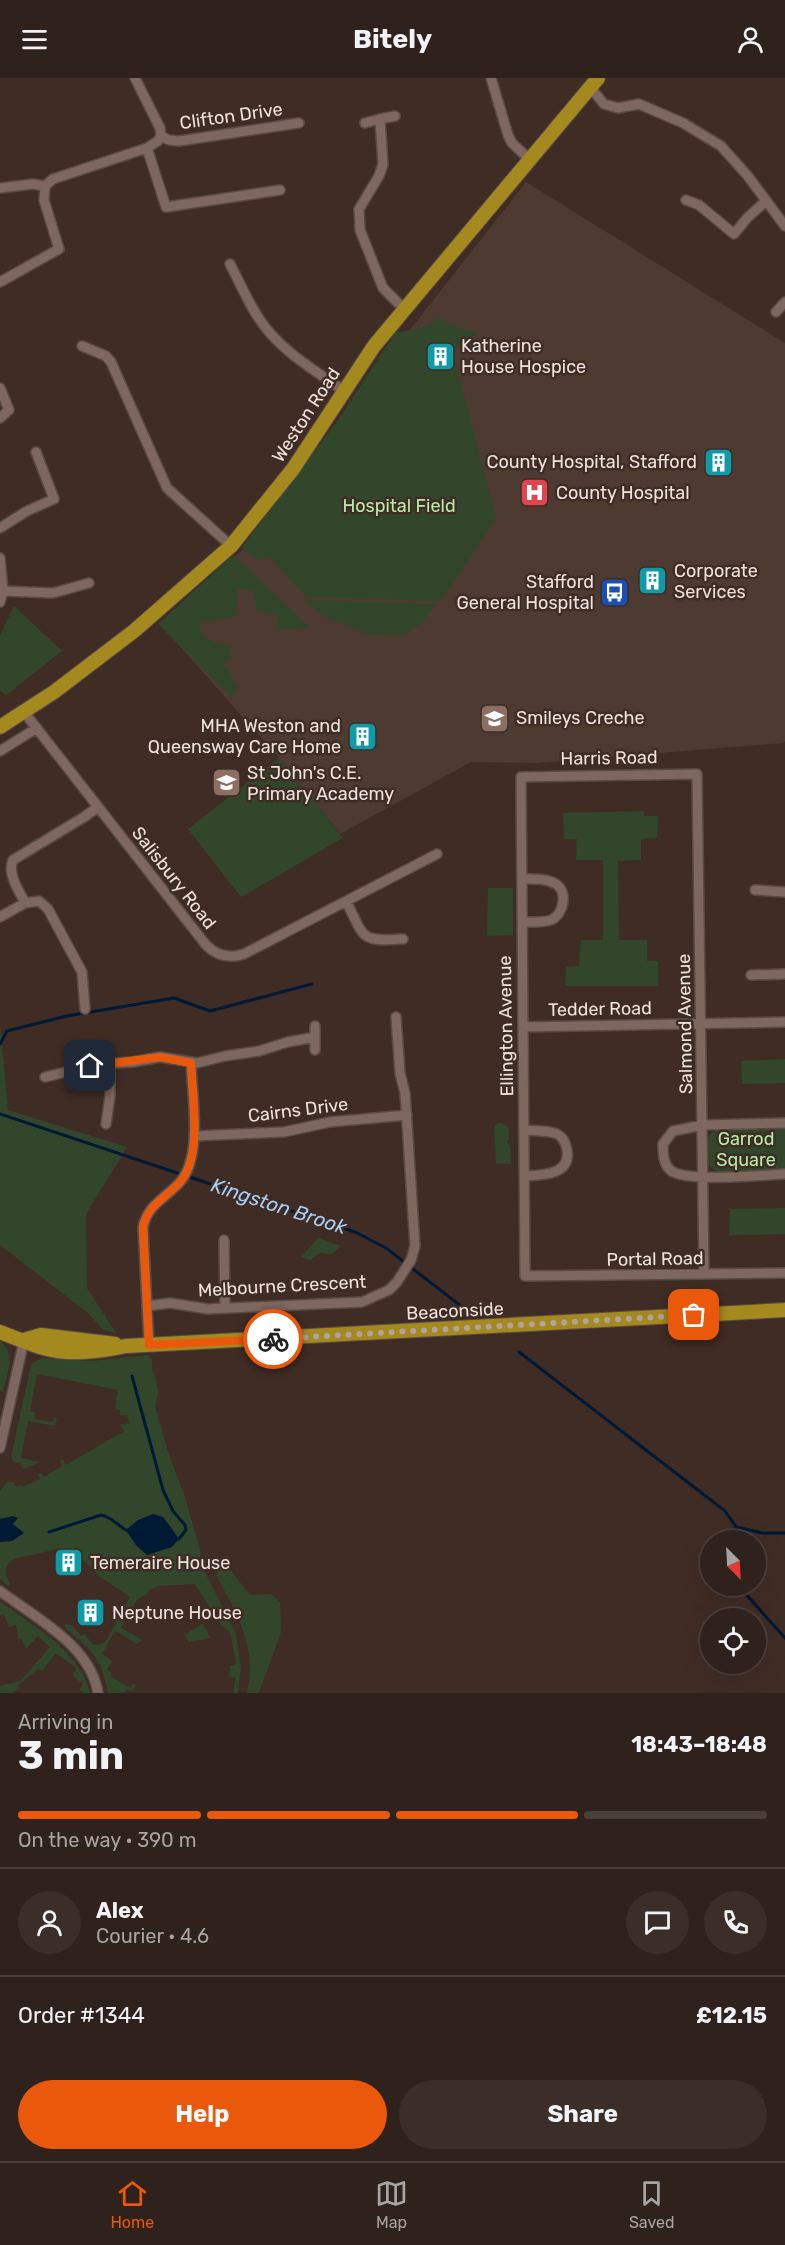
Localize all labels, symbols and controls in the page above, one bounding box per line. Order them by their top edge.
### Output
icon: menu [18,23,51,56]
text: Bitely [353,23,432,55]
icon: person [734,23,767,56]
street label: Clifton Drive [178,98,284,134]
place label: Katherine House Hospice [461,335,586,378]
building icon: Katherine House Hospice [424,340,456,372]
street label: Weston Road [267,363,345,467]
building icon: County Hospital, Stafford [702,446,734,478]
place label: County Hospital, Stafford [486,451,697,473]
hospital icon: County Hospital [519,477,551,509]
place label: County Hospital [556,482,690,504]
park label: Hospital Field [342,495,456,517]
place label: Corporate Services [674,560,758,603]
building icon: Corporate Services [637,565,669,597]
place label: Stafford General Hospital [456,571,594,614]
bus stop icon: Stafford General Hospital [599,576,631,608]
school or university icon: Smileys Creche [479,702,511,734]
place label: Smileys Creche [516,707,645,729]
place label: MHA Weston and Queensway Care Home [148,715,341,758]
building icon: MHA Weston and Queensway Care Home [346,720,378,752]
street label: Harris Road [560,746,658,770]
place label: St John's C.E. Primary Academy [247,762,394,805]
school or university icon: St John's C.E. Primary Academy [210,767,242,799]
street label: Salisbury Road [127,822,221,934]
street label: Salmond Avenue [673,954,697,1094]
street label: Ellington Avenue [494,955,518,1097]
street label: Tedder Road [548,997,652,1021]
pin [64,1040,115,1091]
icon: home [73,1049,106,1082]
street label: Cairns Drive [247,1093,349,1127]
park label: Garrod Square [716,1128,776,1171]
water label: Kingston Brook [208,1173,351,1239]
street label: Portal Road [606,1247,704,1271]
street label: Melbourne Crescent [197,1271,367,1301]
pin [668,1289,719,1340]
street label: Beaconside [406,1297,504,1325]
icon: bag [677,1298,710,1331]
courier [243,1309,303,1369]
icon: bike [257,1323,290,1356]
north arrow [700,1530,766,1596]
map controls [700,1530,766,1674]
building icon: Temeraire House [53,1547,85,1579]
place label: Temeraire House [90,1552,230,1574]
building icon: Neptune House [75,1597,107,1629]
place label: Neptune House [112,1602,242,1624]
button: locate [700,1608,766,1674]
text: Arriving in [18,1710,113,1734]
text: 18:43–18:48 [631,1731,767,1758]
text: 3 min [18,1733,124,1779]
text: On the way · 390 m [18,1828,197,1852]
button: person [18,1891,81,1954]
button: chat [626,1891,689,1954]
button: phone [704,1891,767,1954]
text: Alex [96,1897,144,1924]
text: Courier · 4.6 [96,1924,209,1948]
text: Order #1344 [18,2002,145,2029]
text: £12.15 [696,2002,767,2029]
button: Help [18,2080,387,2149]
button: Share [399,2080,767,2149]
tab: Home [110,2177,154,2232]
tab: Map [375,2177,408,2232]
tab: Saved [629,2177,675,2232]

